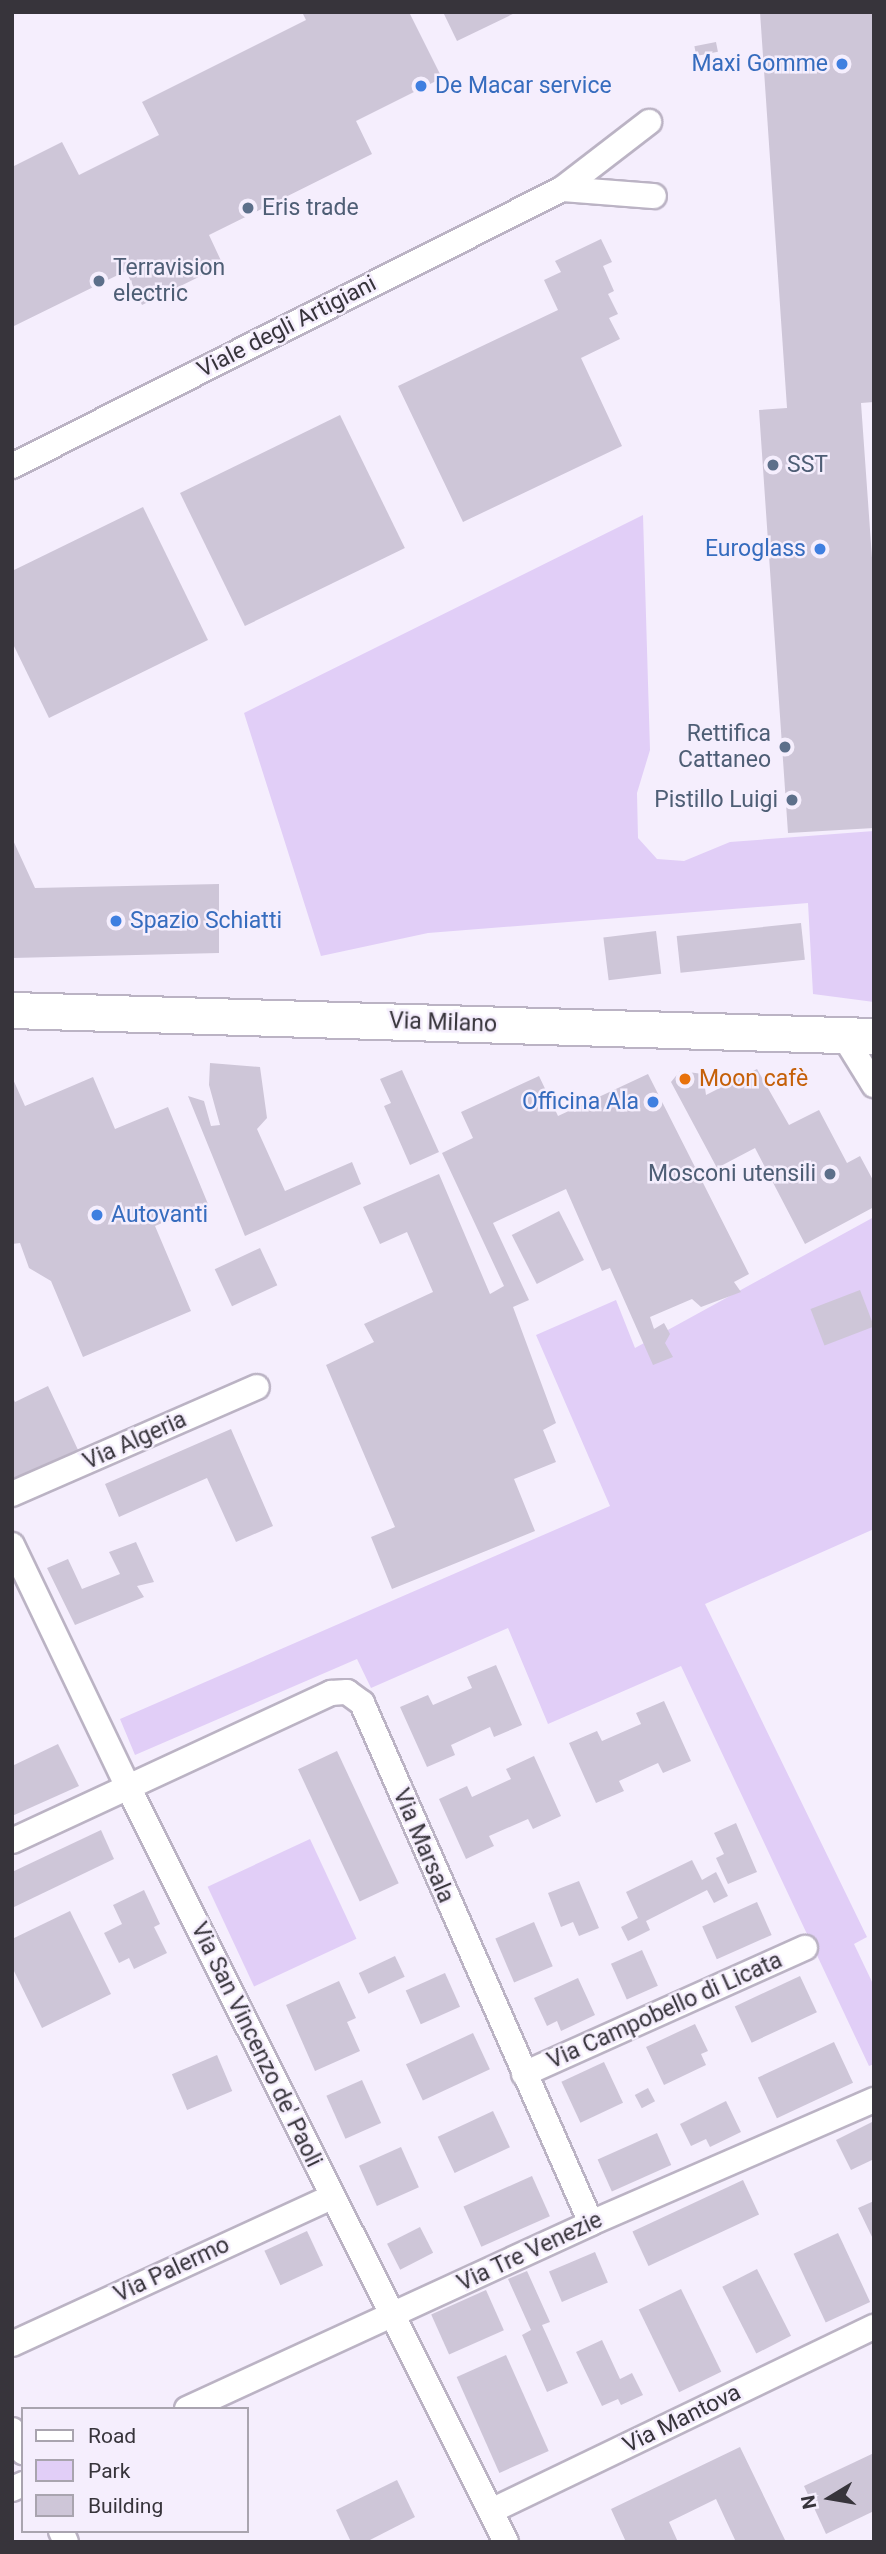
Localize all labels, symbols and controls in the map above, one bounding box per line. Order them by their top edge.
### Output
place label: Maxi Gomme [691,50,828,78]
marker: Maxi Gomme [834,56,850,72]
place label: De Macar service [435,72,612,100]
marker: De Macar service [413,78,429,94]
place label: Eris trade [262,194,359,222]
marker: Eris trade [240,200,256,216]
place label: Terravision electric [113,254,225,308]
street label: Viale degli Artigiani [193,270,381,384]
marker: Terravision electric [91,273,107,289]
place label: SST [787,451,828,479]
marker: SST [765,457,781,473]
place label: Euroglass [705,535,806,563]
marker: Euroglass [812,541,828,557]
place label: Rettifica Cattaneo [678,720,771,774]
marker: Rettifica Cattaneo [777,739,793,755]
place label: Pistillo Luigi [654,786,778,814]
marker: Pistillo Luigi [784,792,800,808]
place label: Spazio Schiatti [130,907,282,935]
marker: Spazio Schiatti [108,913,124,929]
street label: Via Milano [389,1007,497,1039]
place label: Moon cafè [699,1065,808,1093]
marker: Moon cafè [677,1071,693,1087]
place label: Officina Ala [522,1088,639,1116]
marker: Officina Ala [645,1094,661,1110]
place label: Mosconi utensili [648,1160,816,1188]
marker: Mosconi utensili [822,1166,838,1182]
place label: Autovanti [111,1201,208,1229]
marker: Autovanti [89,1207,105,1223]
street label: Via Algeria [79,1406,191,1476]
street label: Via Marsala [387,1785,459,1907]
street label: Via San Vincenzo de' Paoli [185,1918,327,2172]
street label: Via Campobello di Licata [543,1947,787,2075]
street label: Via Tre Venezie [453,2206,607,2298]
street label: Via Palermo [110,2231,234,2309]
street label: Via Mantova [619,2379,745,2459]
legend [21,2407,248,2533]
text: Road [88,2424,136,2448]
text: Park [88,2459,130,2483]
north arrow [795,2463,865,2533]
text: N [796,2493,821,2511]
text: Building [88,2494,163,2518]

